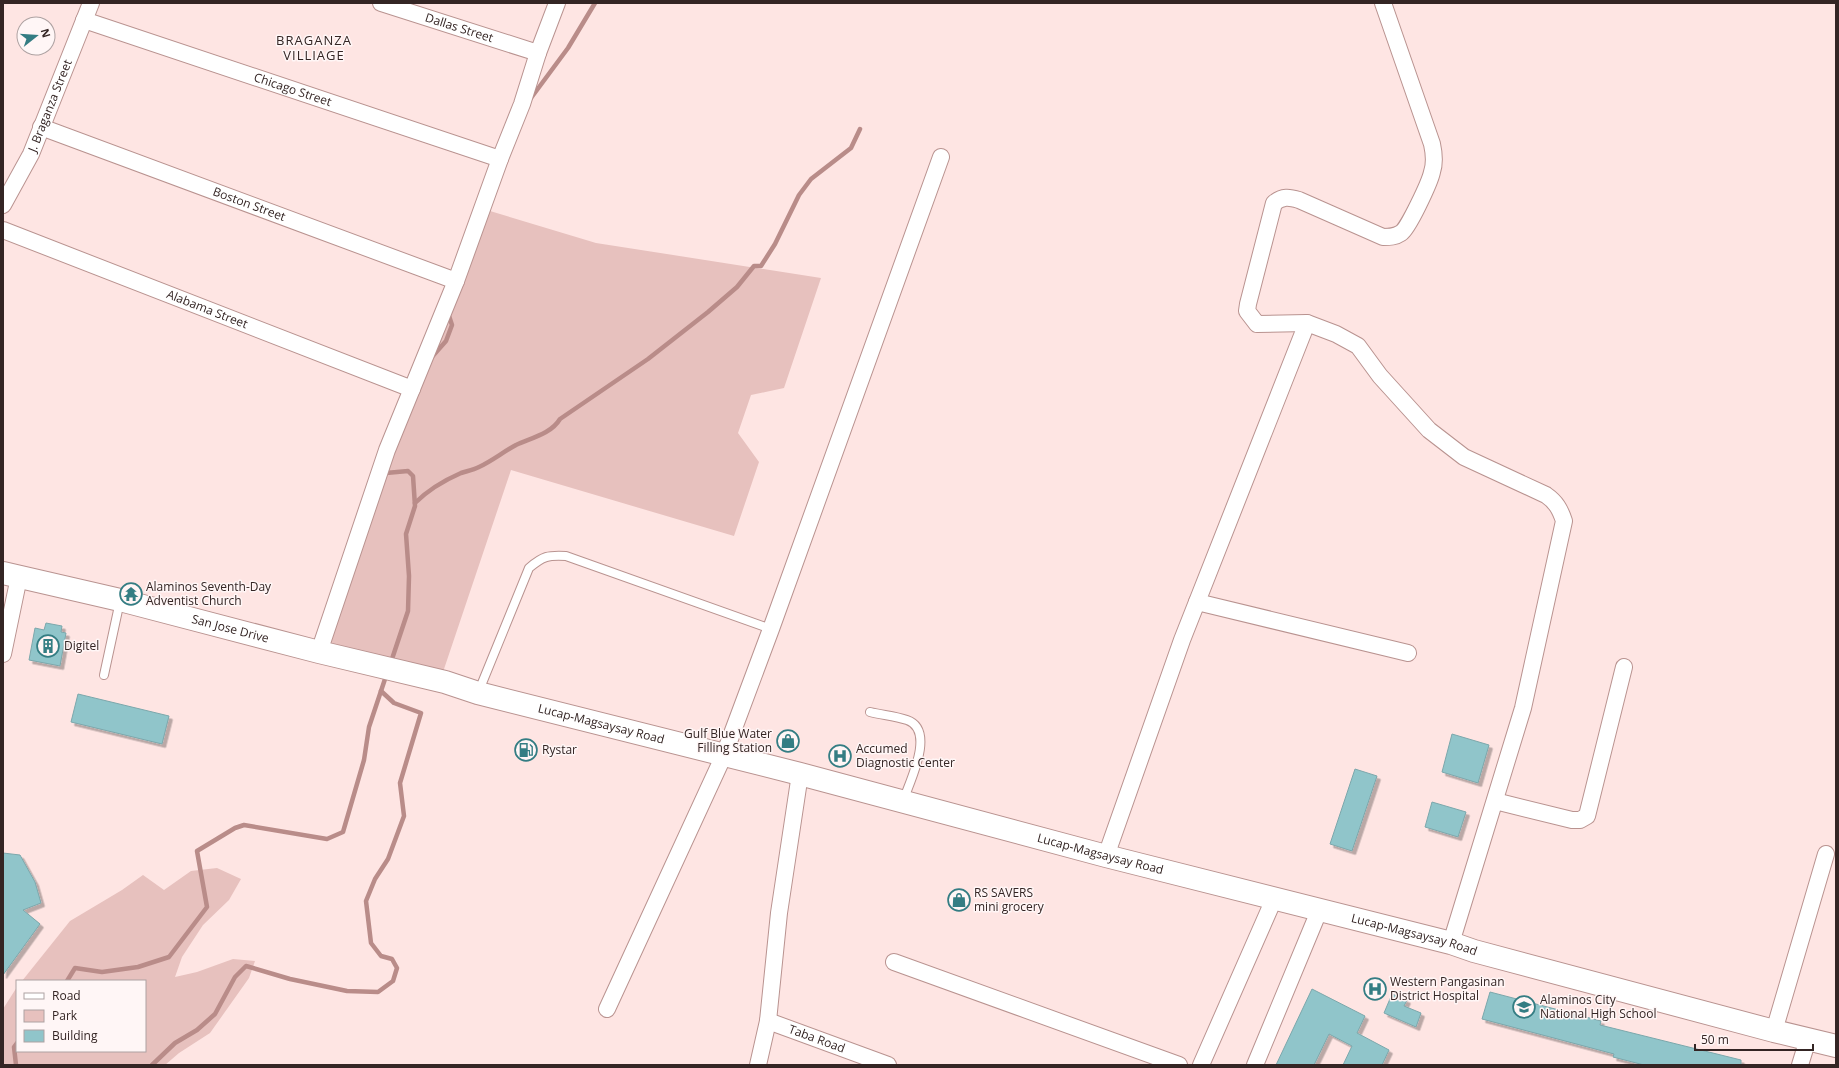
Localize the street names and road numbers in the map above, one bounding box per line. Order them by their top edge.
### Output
street label: Dallas Street [423,9,495,46]
street label: J. Braganza Street [23,57,76,155]
street label: Chicago Street [252,68,334,110]
street label: Boston Street [211,183,288,225]
street label: Alabama Street [164,285,250,332]
street label: San Jose Drive [190,610,271,647]
street label: Lucap-Magsaysay Road [536,699,666,748]
street label: Lucap-Magsaysay Road [1036,829,1165,878]
street label: Lucap-Magsaysay Road [1350,909,1480,959]
street label: Taba Road [786,1020,848,1057]

